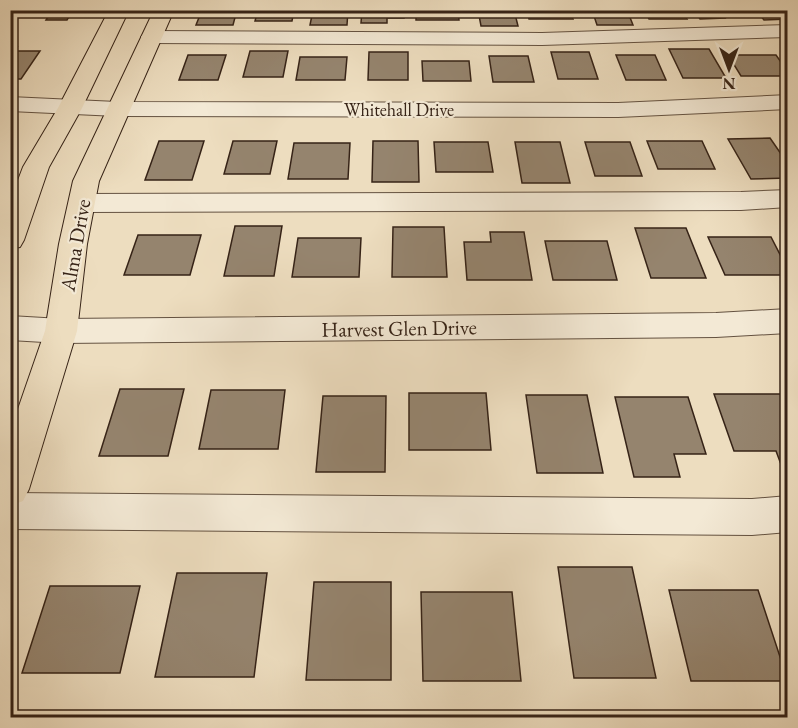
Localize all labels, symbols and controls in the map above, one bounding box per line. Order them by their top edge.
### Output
north arrow [699,39,759,99]
text: N [722,73,735,94]
street label: Whitehall Drive [344,98,454,121]
street label: Alma Drive [53,197,96,294]
street label: Harvest Glen Drive [321,313,477,343]

